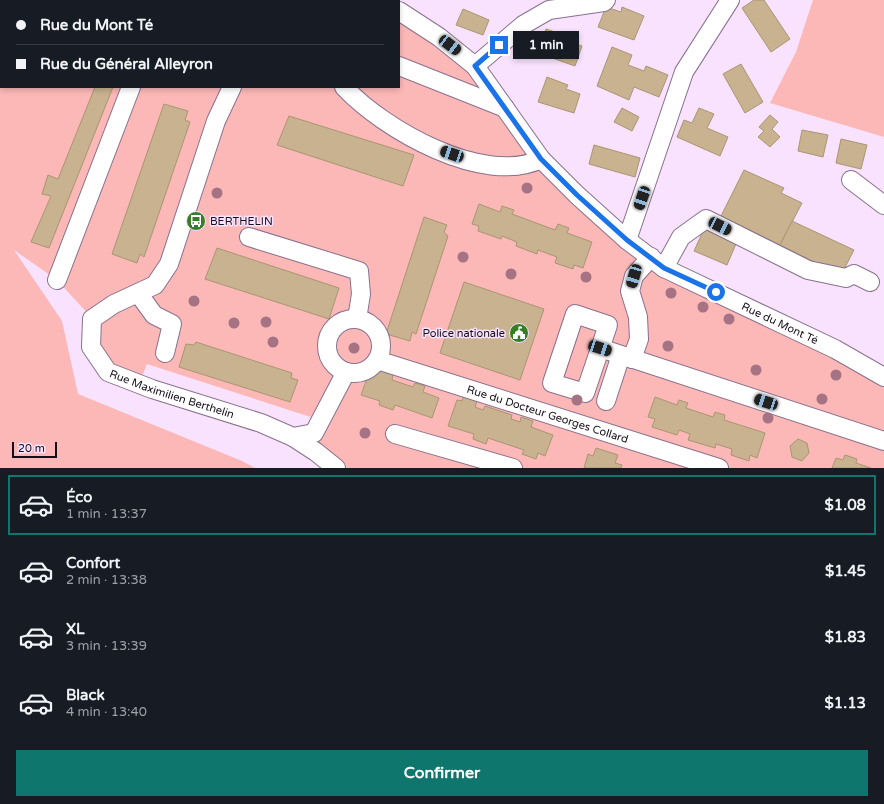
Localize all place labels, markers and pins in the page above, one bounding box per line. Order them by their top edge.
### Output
bus stop icon: BERTHELIN [185,210,207,232]
place label: BERTHELIN [210,215,273,228]
public building icon: Police nationale [508,322,530,344]
place label: Police nationale [422,327,505,340]

